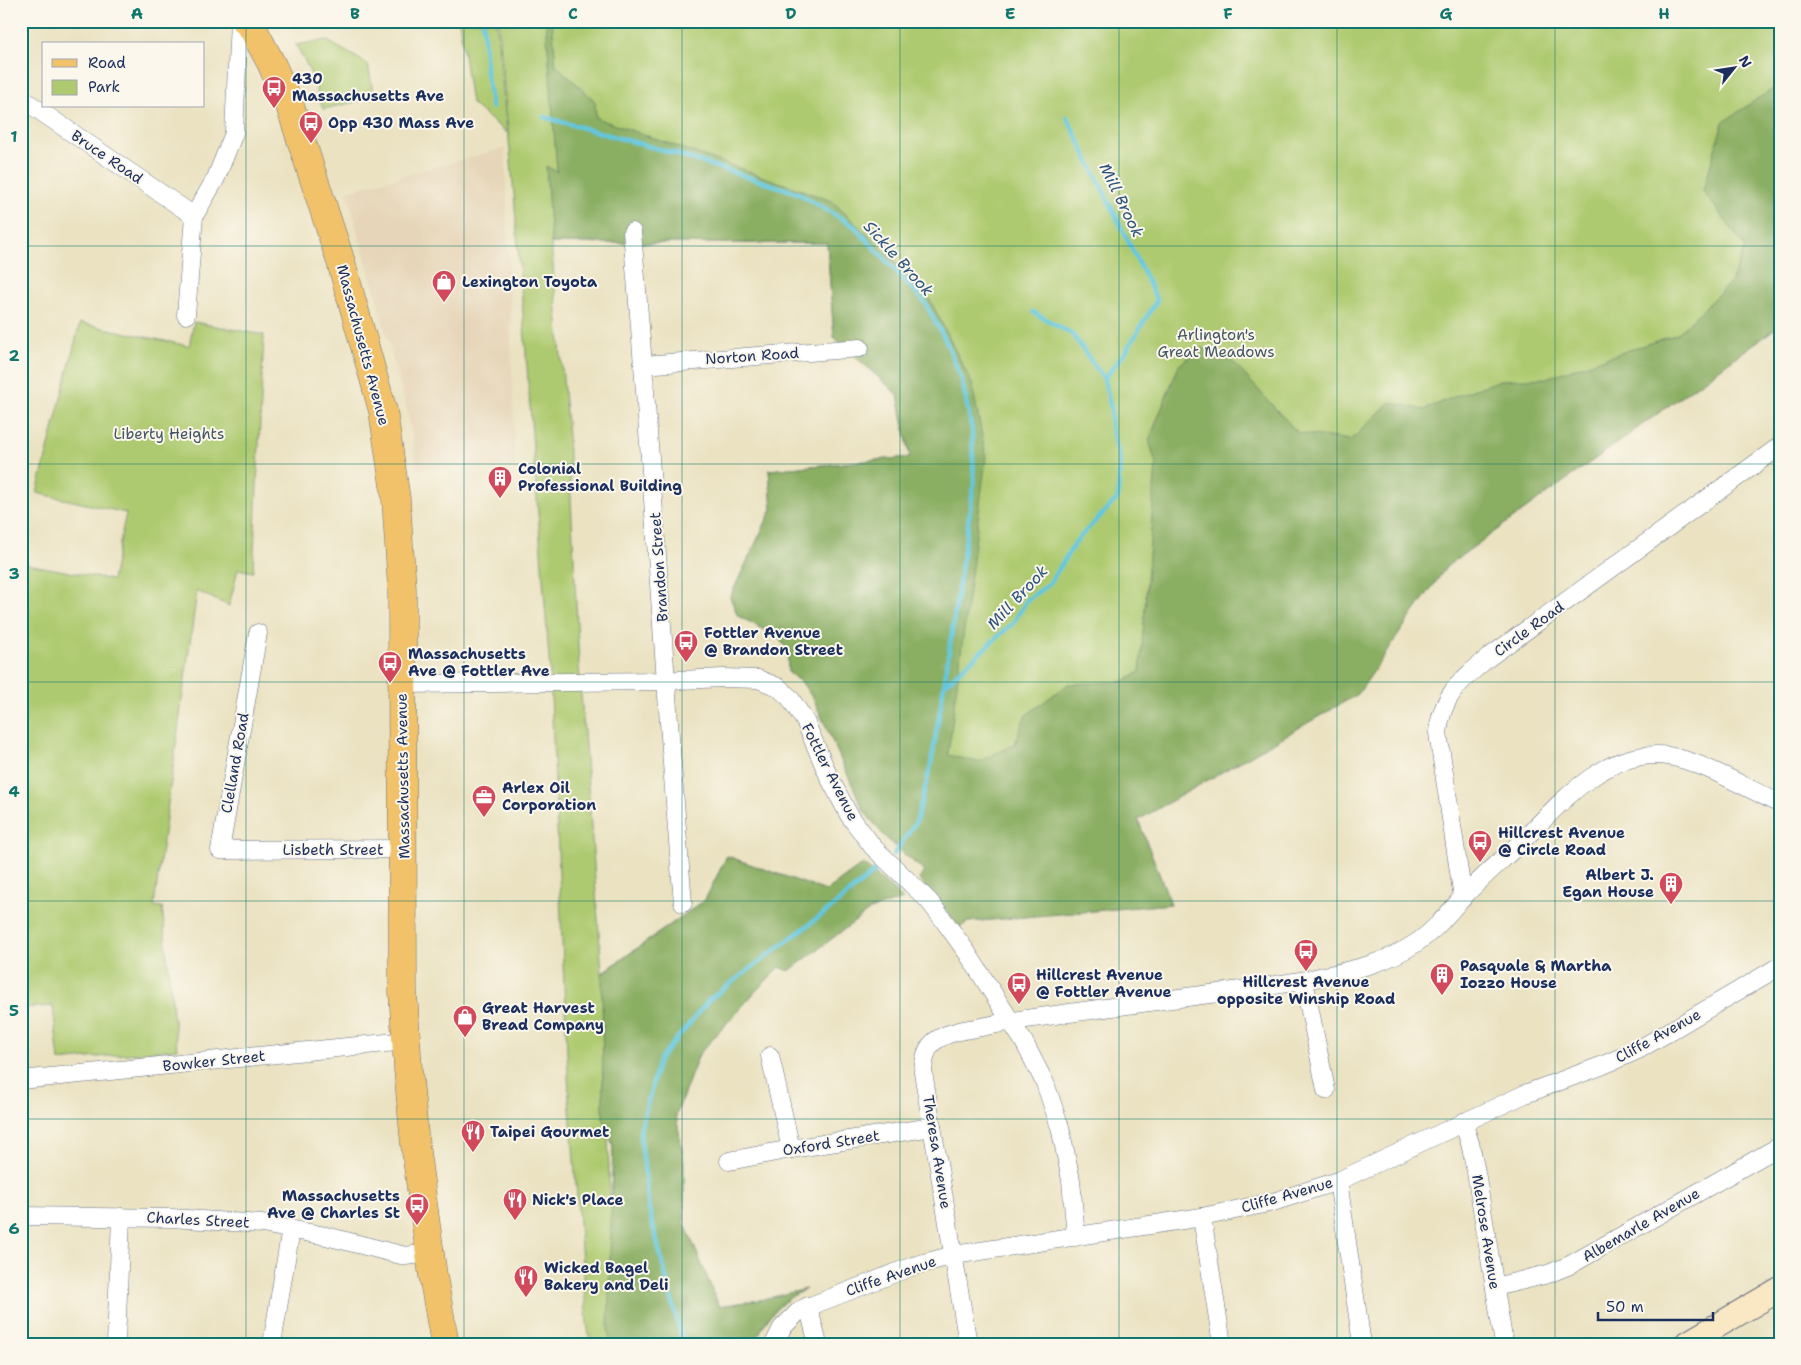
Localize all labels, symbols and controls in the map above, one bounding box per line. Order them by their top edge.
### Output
text: A [131,3,143,24]
text: B [350,3,360,24]
text: C [568,3,578,24]
text: D [785,3,797,24]
text: E [1005,3,1015,24]
text: F [1223,3,1233,24]
text: G [1440,3,1453,24]
text: H [1658,3,1670,24]
legend [42,42,205,108]
north arrow [1708,42,1758,92]
text: N [1735,52,1756,71]
text: Road [88,53,126,73]
place label: 430 Massachusetts Ave [292,69,444,106]
bus stop icon: 430 Massachusetts Ave [261,75,287,109]
text: Park [88,77,120,97]
bus stop icon: Opp 430 Mass Ave [298,110,324,144]
place label: Opp 430 Mass Ave [328,113,474,133]
text: 1 [10,126,18,147]
street label: Bruce Road [67,126,147,189]
water label: Mill Brook [1094,159,1149,241]
water label: Sickle Brook [859,216,938,301]
street label: Massachusetts Avenue [332,262,394,428]
shop icon: Lexington Toyota [431,269,457,303]
place label: Lexington Toyota [462,272,598,292]
park label: Arlington's Great Meadows [1157,325,1275,362]
street label: Norton Road [704,343,800,369]
text: 2 [8,345,20,366]
park label: Liberty Heights [114,424,224,444]
place label: Colonial Professional Building [518,459,682,496]
building icon: Colonial Professional Building [487,465,513,499]
street label: Brandon Street [645,511,673,623]
water label: Mill Brook [982,561,1053,634]
text: 3 [8,563,20,584]
street label: Circle Road [1490,596,1569,661]
place label: Fottler Avenue @ Brandon Street [704,623,843,660]
bus stop icon: Fottler Avenue @ Brandon Street [673,629,699,663]
place label: Massachusetts Ave @ Fottler Ave [408,644,550,681]
bus stop icon: Massachusetts Ave @ Fottler Ave [377,650,403,684]
street label: Massachusetts Avenue [392,693,414,859]
street label: Clelland Road [216,711,254,815]
street label: Fottler Avenue [797,720,863,824]
place label: Arlex Oil Corporation [502,778,596,815]
text: 4 [8,781,20,802]
office icon: Arlex Oil Corporation [471,784,497,818]
place label: Hillcrest Avenue @ Circle Road [1498,823,1625,860]
bus stop icon: Hillcrest Avenue @ Circle Road [1467,829,1493,863]
street label: Lisbeth Street [283,840,383,860]
place label: Albert J. Egan House [1562,865,1654,902]
building icon: Albert J. Egan House [1658,871,1684,905]
bus stop icon: Hillcrest Avenue opposite Winship Road [1293,938,1319,972]
place label: Pasquale & Martha Iozzo House [1460,956,1612,993]
building icon: Pasquale & Martha Iozzo House [1429,962,1455,996]
place label: Hillcrest Avenue @ Fottler Avenue [1036,965,1172,1002]
bus stop icon: Hillcrest Avenue @ Fottler Avenue [1006,971,1032,1005]
place label: Hillcrest Avenue opposite Winship Road [1217,972,1395,1009]
place label: Great Harvest Bread Company [482,998,604,1035]
text: 5 [9,1000,19,1021]
shop icon: Great Harvest Bread Company [452,1004,478,1038]
street label: Cliffe Avenue [1612,1004,1704,1068]
street label: Bowker Street [162,1046,266,1076]
street label: Theresa Avenue [918,1094,956,1210]
restaurant icon: Taipei Gourmet [460,1119,486,1153]
place label: Taipei Gourmet [490,1122,609,1142]
street label: Oxford Street [781,1125,881,1161]
street label: Cliffe Avenue [1239,1172,1335,1218]
street label: Melrose Avenue [1467,1173,1505,1291]
street label: Albemarle Avenue [1579,1183,1703,1267]
place label: Massachusetts Ave @ Charles St [267,1186,400,1223]
restaurant icon: Nick's Place [502,1187,528,1221]
place label: Nick's Place [532,1190,624,1210]
bus stop icon: Massachusetts Ave @ Charles St [404,1192,430,1226]
street label: Charles Street [146,1207,250,1233]
text: 6 [8,1218,20,1239]
street label: Cliffe Avenue [843,1251,939,1301]
place label: Wicked Bagel Bakery and Deli [544,1258,669,1295]
restaurant icon: Wicked Bagel Bakery and Deli [513,1264,539,1298]
scale bar [1598,1290,1714,1322]
text: 50 m [1606,1297,1644,1317]

